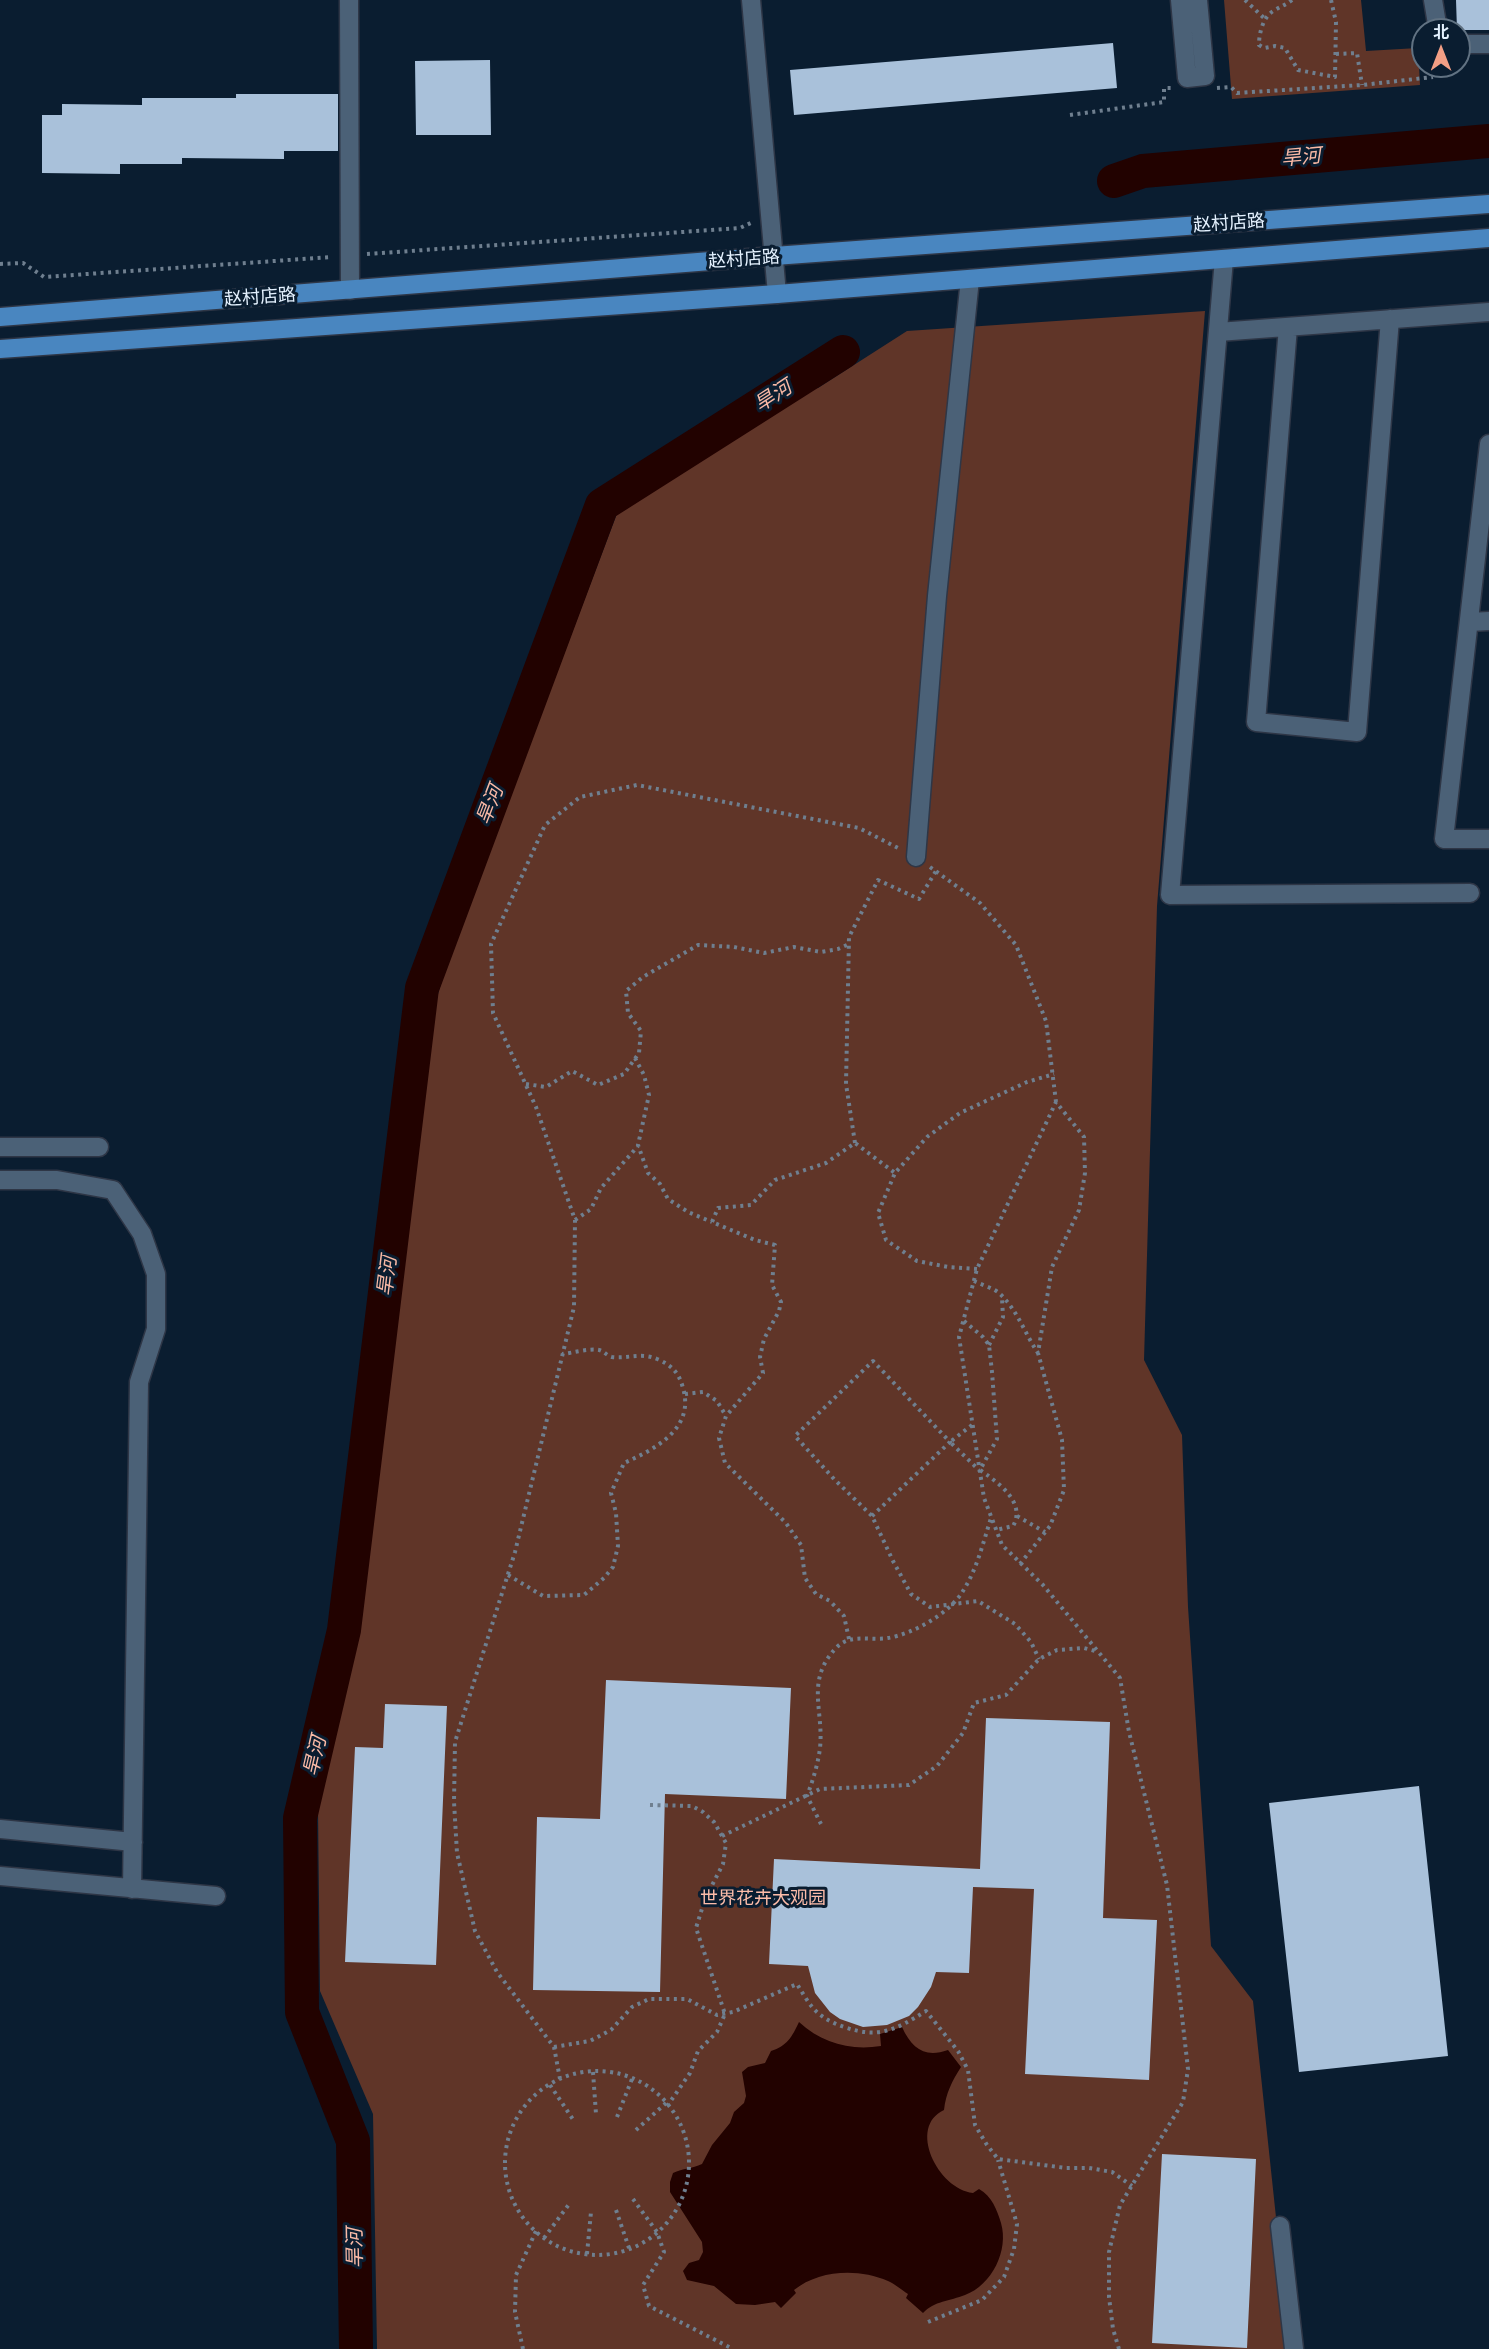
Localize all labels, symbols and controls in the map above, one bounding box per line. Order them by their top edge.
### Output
north arrow [1411,18,1471,78]
text: 北 [1433,22,1449,41]
water label: 旱河 [1280,143,1322,171]
street label: 赵村店路 [1192,210,1266,236]
street label: 赵村店路 [707,246,781,272]
street label: 赵村店路 [223,284,297,310]
water label: 旱河 [750,375,796,417]
water label: 旱河 [472,782,508,828]
water label: 旱河 [373,1255,401,1297]
water label: 旱河 [299,1734,331,1778]
park label: 世界花卉大观园 [700,1887,826,1909]
water label: 旱河 [343,2228,367,2268]

